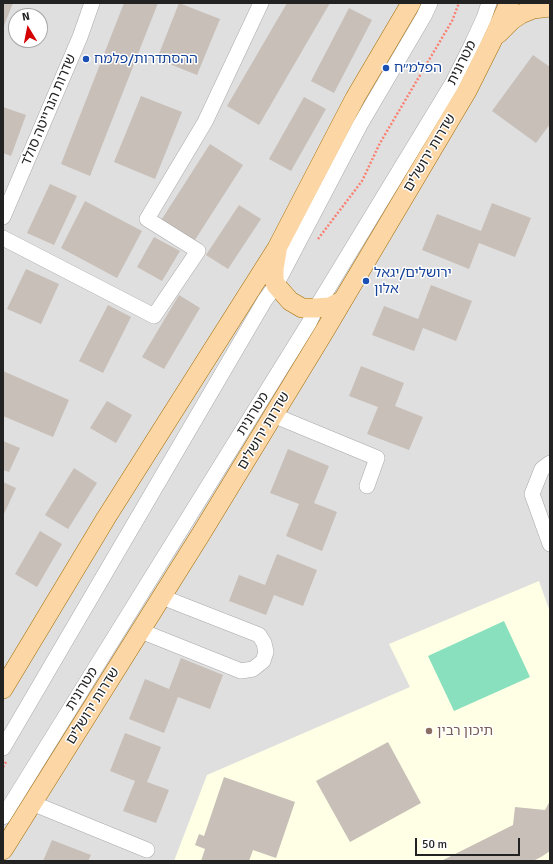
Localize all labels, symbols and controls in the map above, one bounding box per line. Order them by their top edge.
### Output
north arrow [8,8,48,48]
text: N [21,10,31,24]
street label: מטרונית [444,38,480,88]
place label: ההסתדרות/פלמח [94,51,198,67]
street label: שדרות הנרייטה סולד [18,52,80,168]
marker: ההסתדרות/פלמח [81,54,91,64]
place label: הפלמ״ח [394,60,442,76]
marker: הפלמ״ח [381,63,391,73]
street label: שדרות ירושלים [400,111,460,195]
place label: ירושלים/יגאל אלון [374,265,452,298]
marker: ירושלים/יגאל אלון [361,276,371,286]
street label: מטרונית [233,389,273,439]
street label: שדרות ירושלים [234,389,294,473]
street label: מטרונית [62,664,102,714]
street label: שדרות ירושלים [63,664,123,748]
place label: תיכון רבין [437,723,493,739]
marker: תיכון רבין [424,726,434,736]
scale bar [417,830,522,856]
text: 50 m [422,837,447,852]

